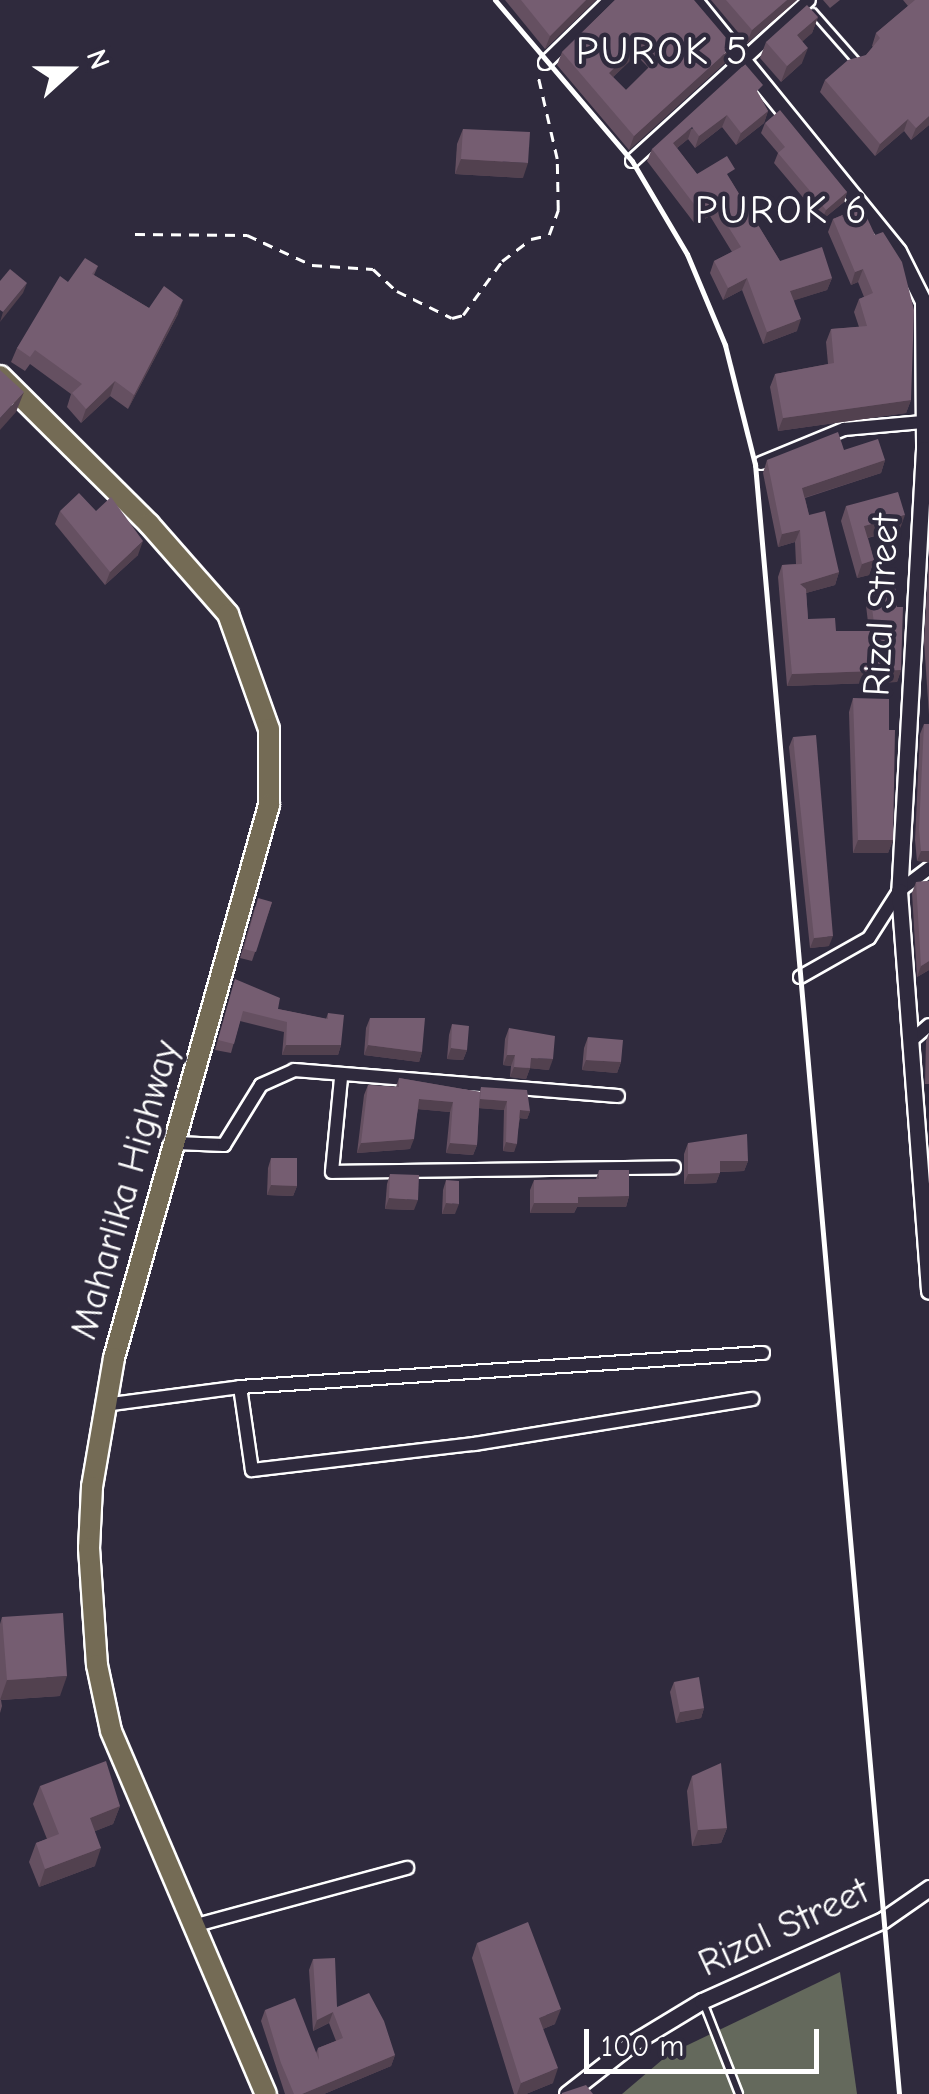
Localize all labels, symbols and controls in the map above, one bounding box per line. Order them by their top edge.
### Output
north arrow [20,20,120,120]
district label: PUROK 5 [576,27,750,75]
text: N [80,45,116,74]
district label: PUROK 6 [695,186,869,234]
street label: Rizal Street [854,513,910,697]
street label: Maharlika Highway [62,1035,190,1345]
street label: Rizal Street [692,1869,876,1987]
scale bar [589,2009,824,2071]
text: 100 m [601,2029,684,2064]

